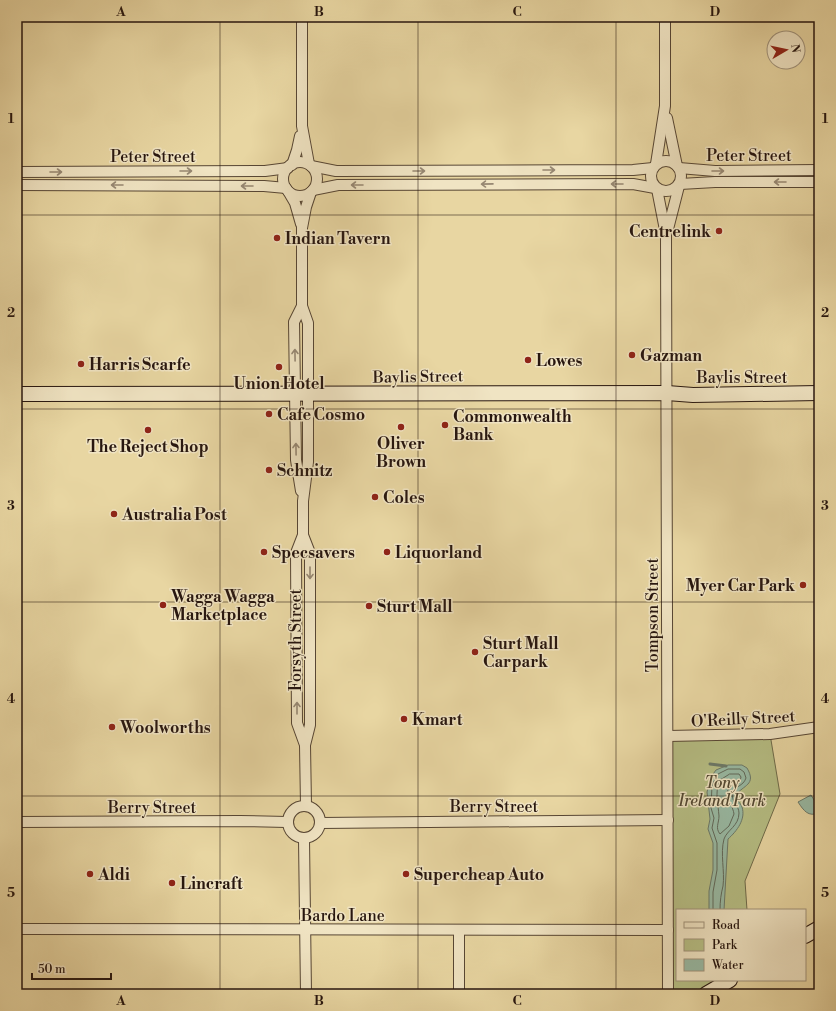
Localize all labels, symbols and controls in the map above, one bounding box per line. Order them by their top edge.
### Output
text: A [115,4,126,20]
text: B [314,4,324,20]
text: C [512,4,522,20]
text: D [710,4,720,20]
north arrow [766,30,806,70]
text: N [787,43,803,54]
text: 1 [8,111,15,127]
text: 1 [822,111,829,127]
street label: Peter Street [706,146,792,166]
street label: Peter Street [110,147,196,167]
one-way arrow [542,166,555,174]
one-way arrow [179,167,192,175]
one-way arrow [412,167,425,174]
one-way arrow [711,167,724,175]
one-way arrow [49,168,62,176]
one-way arrow [774,178,787,186]
one-way arrow [481,180,494,188]
one-way arrow [611,180,624,188]
one-way arrow [111,181,124,189]
one-way arrow [351,181,364,189]
one-way arrow [241,182,254,190]
place label: Centrelink [629,222,712,242]
marker: Centrelink [714,226,724,236]
place label: Indian Tavern [285,229,391,249]
marker: Indian Tavern [272,233,282,243]
text: 2 [7,305,15,321]
text: 2 [821,305,829,321]
place label: Gazman [640,346,702,366]
one-way arrow [291,349,299,362]
marker: Gazman [627,350,637,360]
place label: Lowes [536,351,583,371]
place label: Harris Scarfe [89,355,191,375]
marker: Lowes [523,355,533,365]
marker: Harris Scarfe [76,359,86,369]
marker: Union Hotel [274,362,284,372]
street label: Baylis Street [371,366,464,388]
street label: Baylis Street [696,368,788,388]
place label: Union Hotel [233,374,325,394]
place label: Cafe Cosmo [277,405,365,425]
place label: Commonwealth Bank [453,407,572,445]
marker: Cafe Cosmo [264,409,274,419]
marker: Commonwealth Bank [440,420,450,430]
marker: Oliver Brown [396,422,406,432]
marker: The Reject Shop [143,425,153,435]
place label: Oliver Brown [376,434,426,472]
place label: The Reject Shop [87,437,209,457]
one-way arrow [292,443,300,456]
place label: Schnitz [277,461,333,481]
marker: Schnitz [264,465,274,475]
place label: Coles [383,488,425,508]
marker: Coles [370,492,380,502]
text: 3 [7,498,15,514]
text: 3 [821,498,829,514]
place label: Australia Post [121,505,227,525]
marker: Australia Post [109,509,119,519]
place label: Specsavers [272,543,355,563]
place label: Liquorland [395,543,482,563]
marker: Specsavers [259,547,269,557]
marker: Liquorland [382,547,392,557]
street label: Tompson Street [643,558,663,672]
one-way arrow [306,566,314,579]
place label: Myer Car Park [686,576,796,596]
marker: Myer Car Park [798,580,808,590]
place label: Wagga Wagga Marketplace [170,587,275,625]
street label: Forsyth Street [286,588,306,691]
place label: Sturt Mall [377,597,453,617]
marker: Wagga Wagga Marketplace [158,600,168,610]
marker: Sturt Mall [364,601,374,611]
place label: Sturt Mall Carpark [483,634,559,672]
marker: Sturt Mall Carpark [470,647,480,657]
text: 4 [7,691,16,707]
text: 4 [821,691,830,707]
one-way arrow [293,702,301,715]
street label: O'Reilly Street [690,706,796,732]
place label: Kmart [412,710,463,730]
marker: Kmart [399,714,409,724]
place label: Woolworths [119,718,211,738]
marker: Woolworths [107,722,117,732]
park label: Tony Ireland Park [677,773,766,811]
street label: Berry Street [449,797,539,817]
street label: Berry Street [107,798,197,818]
place label: Aldi [97,865,130,885]
place label: Supercheap Auto [414,865,544,885]
marker: Aldi [85,869,95,879]
marker: Supercheap Auto [401,869,411,879]
place label: Lincraft [180,874,243,894]
marker: Lincraft [167,878,177,888]
text: 5 [7,885,15,901]
text: 5 [821,885,829,901]
street label: Bardo Lane [300,906,385,926]
legend [676,909,806,981]
text: Road [712,918,740,933]
text: Park [712,938,738,953]
scale bar [32,955,111,981]
text: Water [711,958,744,973]
text: 50 m [38,962,66,977]
text: A [115,993,126,1009]
text: B [314,993,324,1009]
text: C [512,993,522,1009]
text: D [710,993,720,1009]

